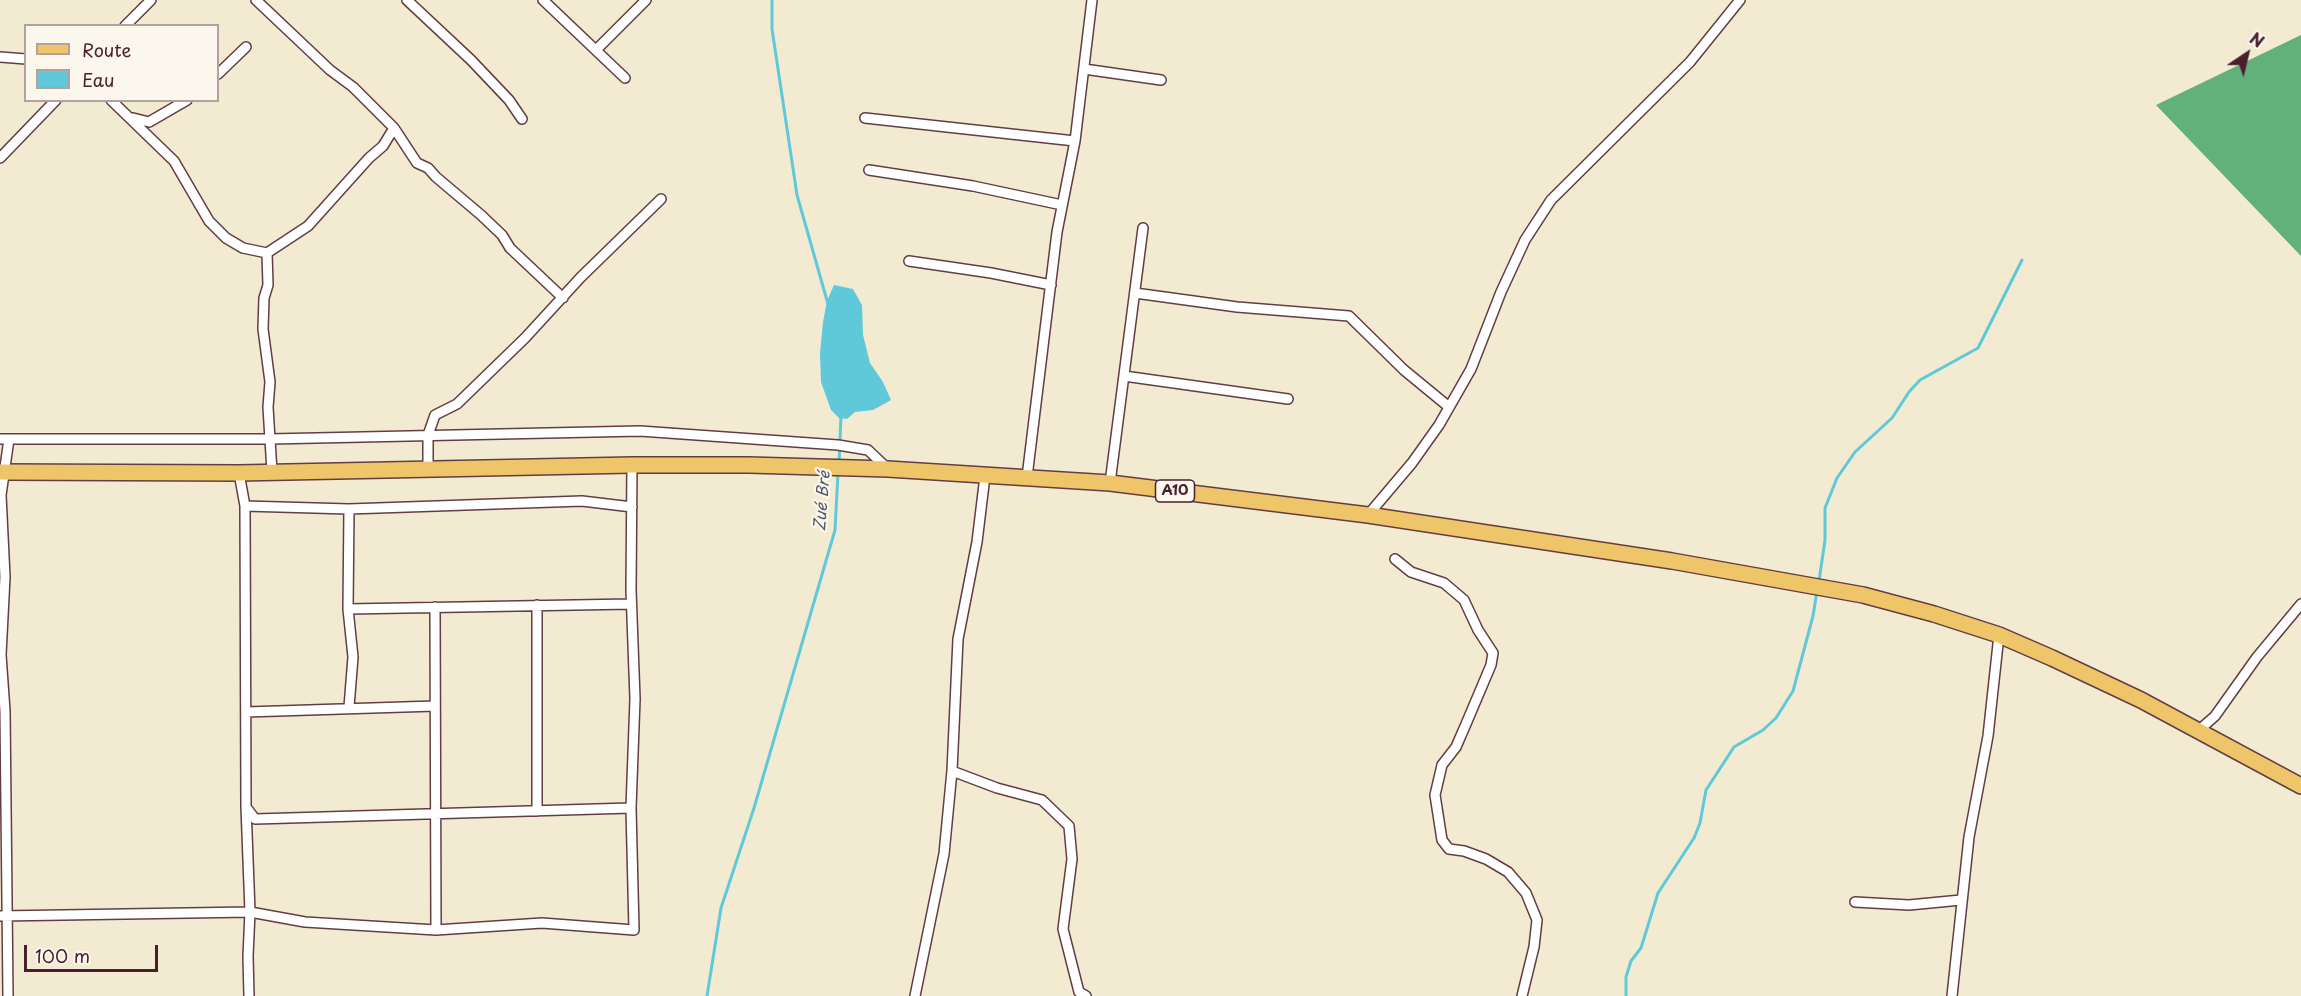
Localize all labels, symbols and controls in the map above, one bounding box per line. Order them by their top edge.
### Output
legend [24,24,219,102]
north arrow [2217,24,2277,84]
text: N [2245,26,2269,53]
text: Route [82,36,131,63]
text: Eau [82,66,114,93]
water label: Zué Bré [811,470,835,532]
road number: A10 [1156,480,1194,502]
scale bar [27,933,160,971]
text: 100 m [35,942,90,969]

